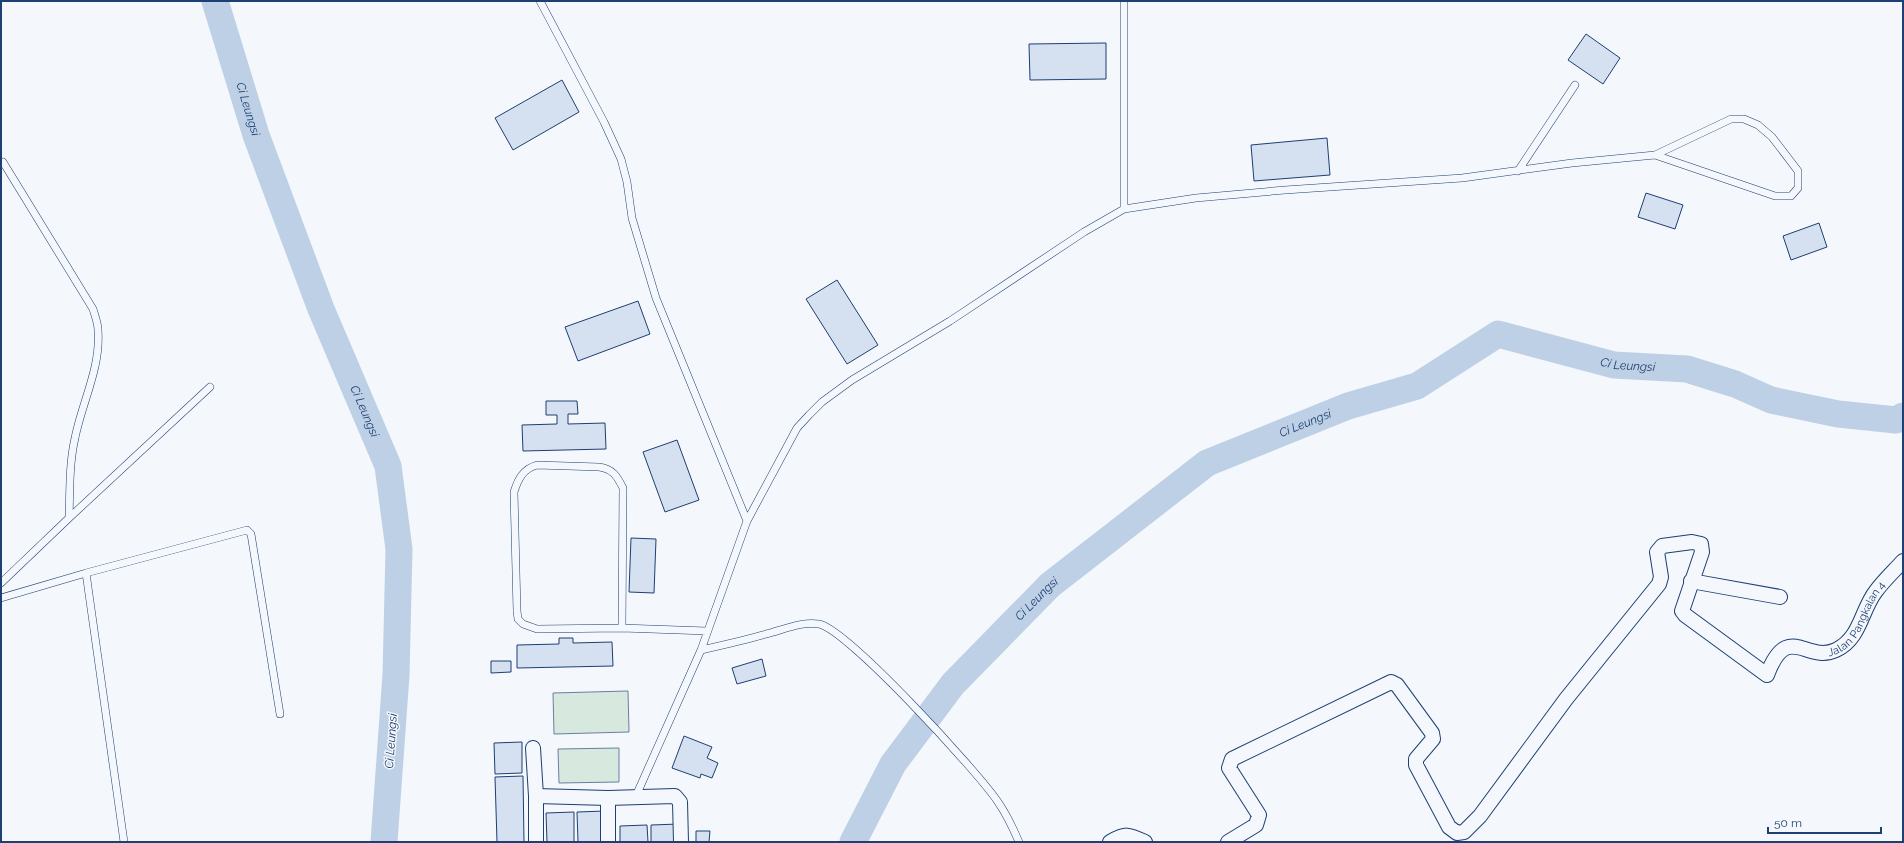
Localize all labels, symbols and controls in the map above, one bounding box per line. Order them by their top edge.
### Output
water label: Ci Leungsi [233,81,263,138]
water label: Ci Leungsi [1599,355,1656,374]
water label: Ci Leungsi [347,383,382,440]
water label: Ci Leungsi [1277,406,1334,440]
water label: Ci Leungsi [1012,574,1061,623]
street label: Jalan Pangkalan 4 [1826,579,1888,659]
water label: Ci Leungsi [382,713,400,769]
scale bar [1768,809,1881,835]
text: 50 m [1774,816,1802,830]

